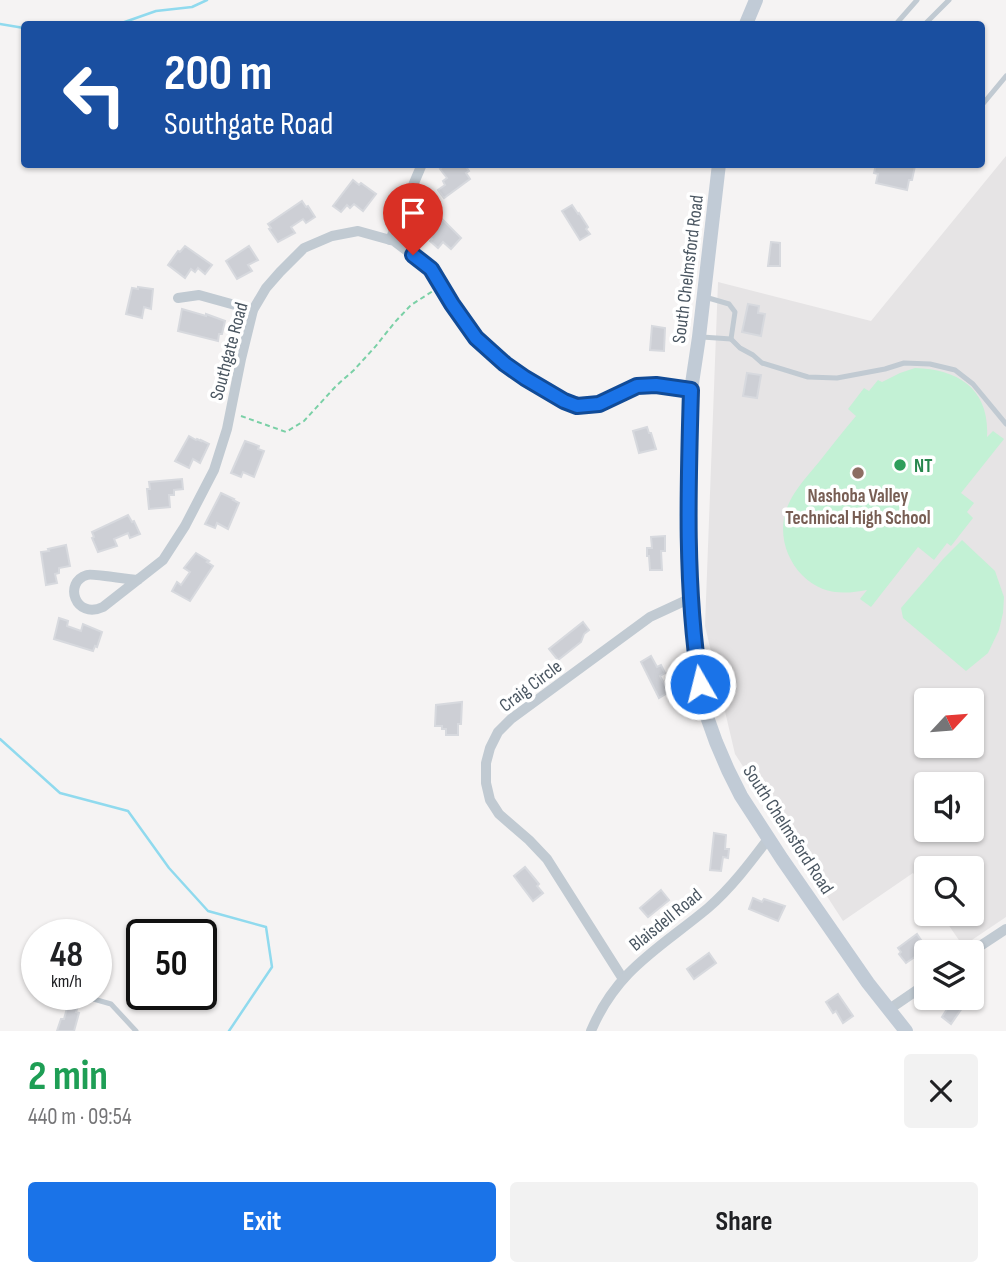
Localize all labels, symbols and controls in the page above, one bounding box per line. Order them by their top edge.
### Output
text: 200 m [164,45,272,104]
icon: left [49,49,140,140]
text: Southgate Road [164,105,333,144]
pin [383,183,443,255]
icon: arrive [394,194,432,232]
street label: South Chelmsford Road [668,194,709,345]
street label: Southgate Road [205,300,254,403]
place label: NT [914,455,932,478]
marker: NT [892,457,908,473]
marker: Nashoba Valley Technical High School [850,465,866,481]
place label: Nashoba Valley Technical High School [785,485,931,530]
position arrow [663,647,737,721]
street label: Craig Circle [495,655,567,717]
north arrow [914,688,984,758]
map controls [914,688,984,1010]
street label: South Chelmsford Road [737,761,838,899]
button: sound [914,772,984,842]
button: search [914,856,984,926]
street label: Blaisdell Road [625,884,707,956]
speed limit sign: 50 [126,919,217,1010]
text: 48 [50,934,83,977]
button: layers [914,940,984,1010]
text: km/h [51,971,82,992]
text: 2 min [28,1051,108,1102]
button: close [904,1054,978,1128]
text: 440 m · 09:54 [28,1103,132,1131]
button: Exit [28,1182,496,1262]
button: Share [510,1182,978,1262]

